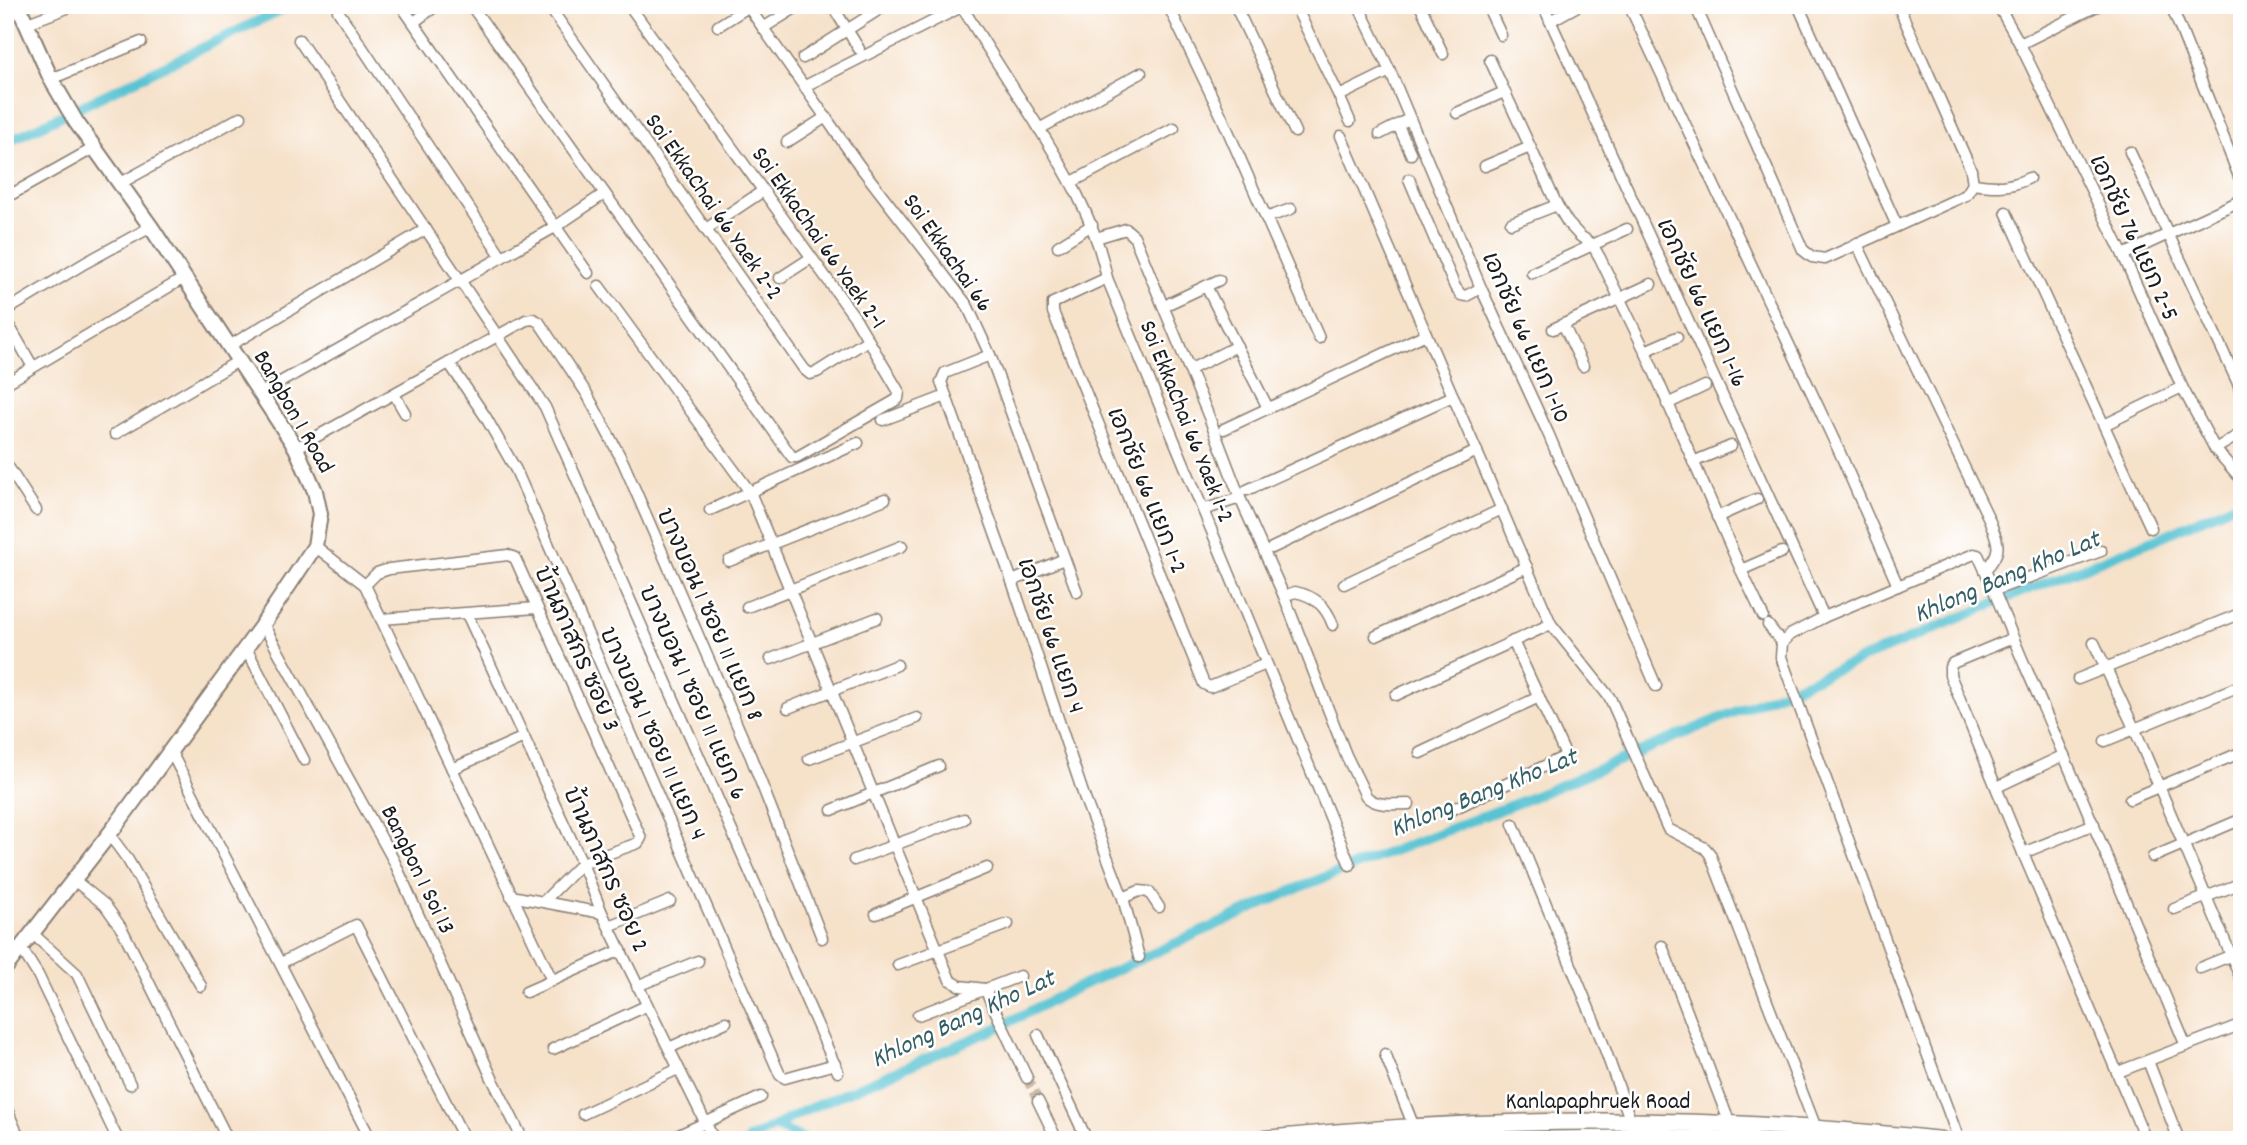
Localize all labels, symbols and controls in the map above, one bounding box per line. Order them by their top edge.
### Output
street label: Soi EkkaChai 66 Yaek 2-2 [635,107,790,308]
street label: Soi EkkaChai 66 Yaek 2-1 [742,141,893,337]
street label: เอกชัย 76 แยก 2-5 [2079,150,2186,327]
street label: Soi Ekkachai 66 [893,187,1000,320]
street label: เอกชัย 66 แยก 1-16 [1646,213,1754,393]
street label: เอกชัย 66 แยก 1-10 [1471,247,1577,429]
street label: Soi EkkaChai 66 Yaek 1-2 [1129,316,1241,529]
street label: Bangbon 1 Road [243,344,342,481]
street label: เอกชัย 66 แยก 1-2 [1096,403,1194,579]
street label: บางบอน 1 ซอย 11 แยก 8 [646,503,771,727]
water label: Khlong Bang Kho Lat [1909,521,2108,634]
street label: เอกชัย 66 แยก 4 [1007,554,1092,718]
street label: บ้านภาสกร ซอย 3 [524,561,628,737]
street label: บางบอน 1 ซอย 11 แยก 6 [629,580,754,806]
street label: บางบอน 1 ซอย 11 แยก 4 [589,622,714,846]
water label: Khlong Bang Kho Lat [1385,739,1586,849]
street label: บ้านภาสกร ซอย 2 [553,782,657,958]
street label: Bangbon 1 Soi 13 [370,800,462,941]
water label: Khlong Bang Kho Lat [866,960,1064,1079]
street label: Kanlapaphruek Road [1506,1086,1690,1120]

